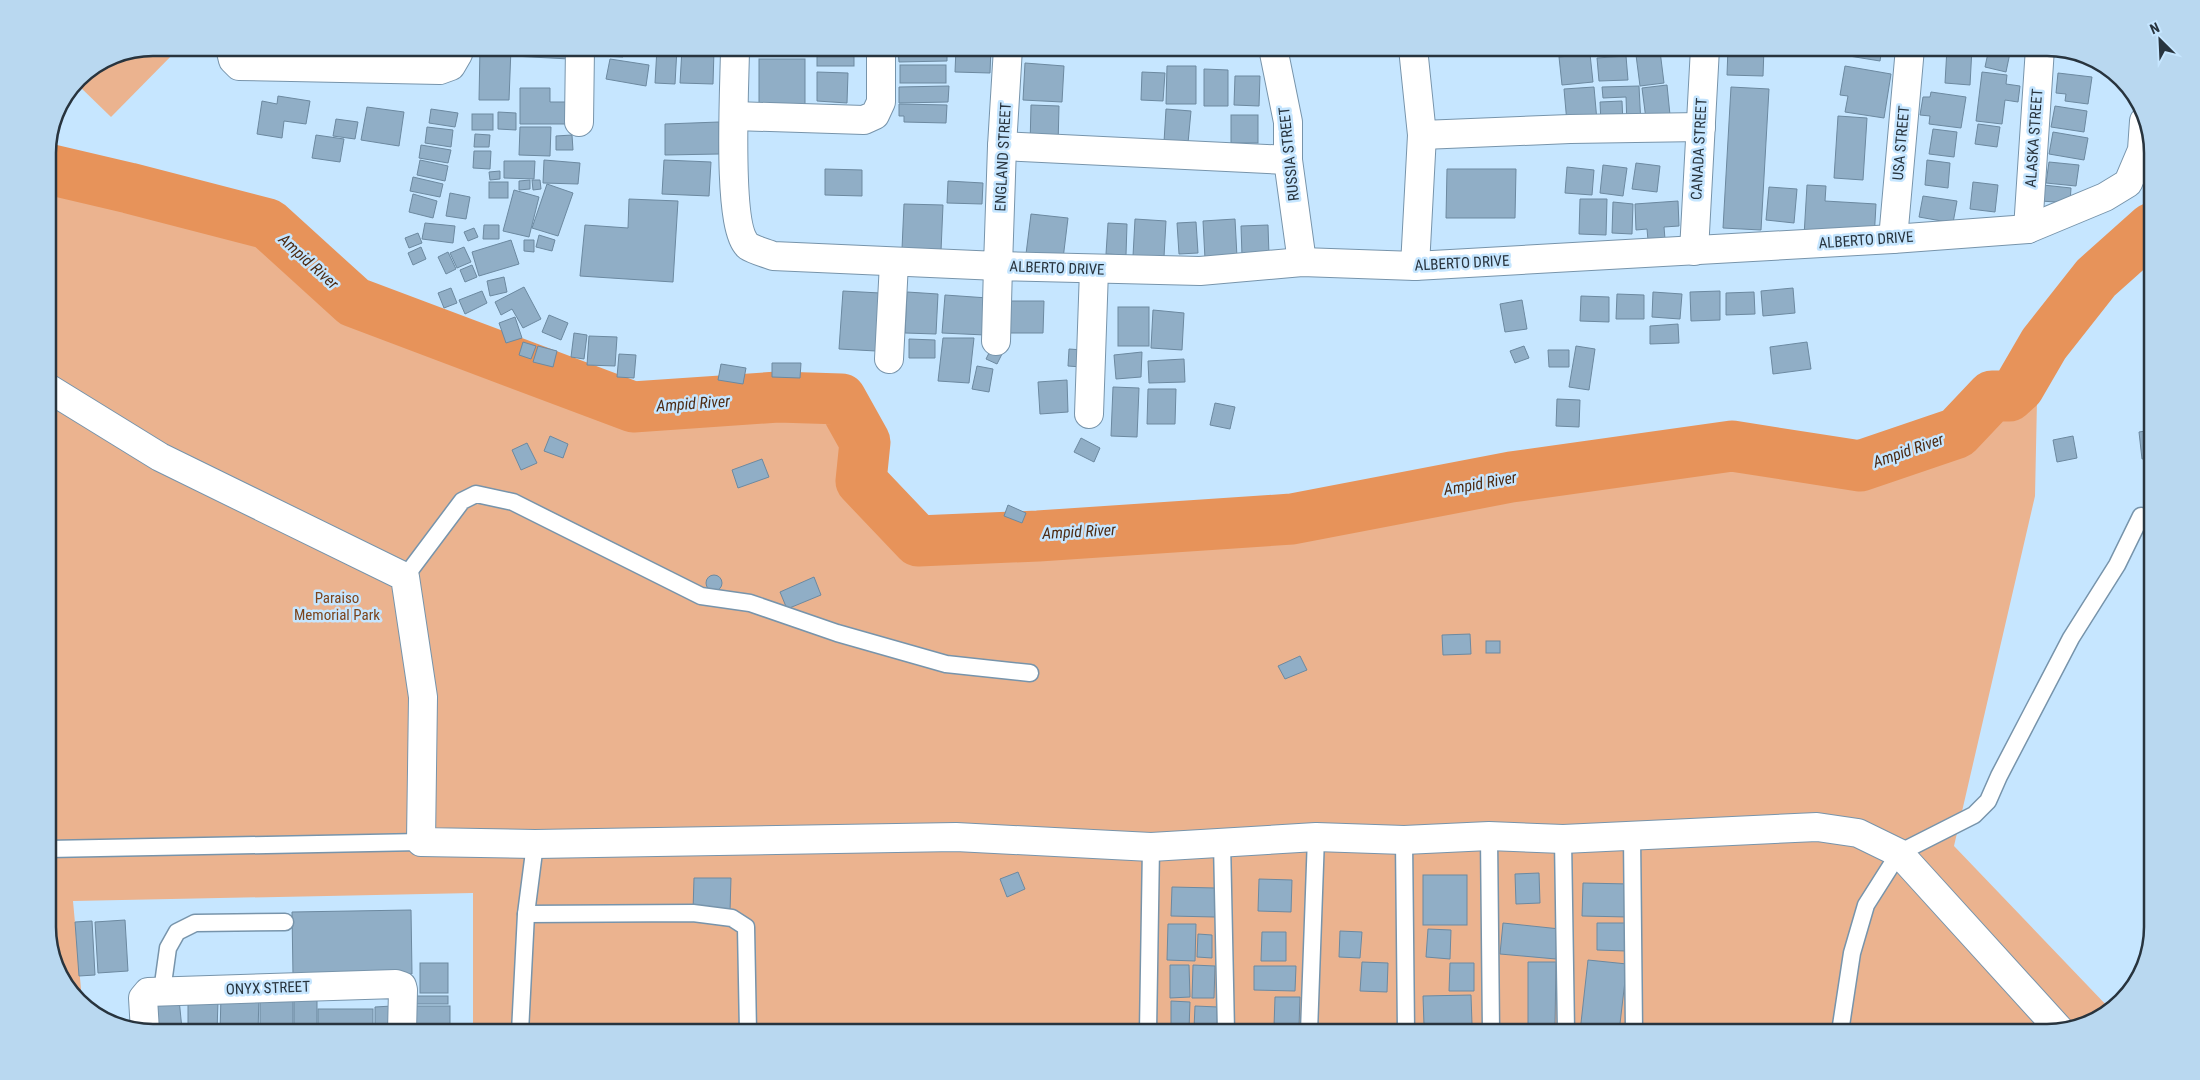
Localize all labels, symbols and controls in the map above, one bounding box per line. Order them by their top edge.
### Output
north arrow [2135,15,2185,65]
text: N [2148,19,2162,37]
street label: ALASKA STREET [2022,88,2046,188]
street label: CANADA STREET [1687,97,1711,200]
street label: ENGLAND STREET [991,102,1015,212]
street label: USA STREET [1889,105,1913,181]
street label: RUSSIA STREET [1275,106,1303,202]
street label: ALBERTO DRIVE [1818,228,1914,252]
water label: Ampid River [274,229,343,294]
street label: ALBERTO DRIVE [1414,252,1510,274]
street label: ALBERTO DRIVE [1009,257,1105,279]
water label: Ampid River [655,391,732,416]
water label: Ampid River [1869,429,1947,472]
water label: Ampid River [1441,468,1519,499]
water label: Ampid River [1041,520,1118,543]
park label: Paraiso Memorial Park [294,589,380,624]
street label: ONYX STREET [226,978,311,998]

